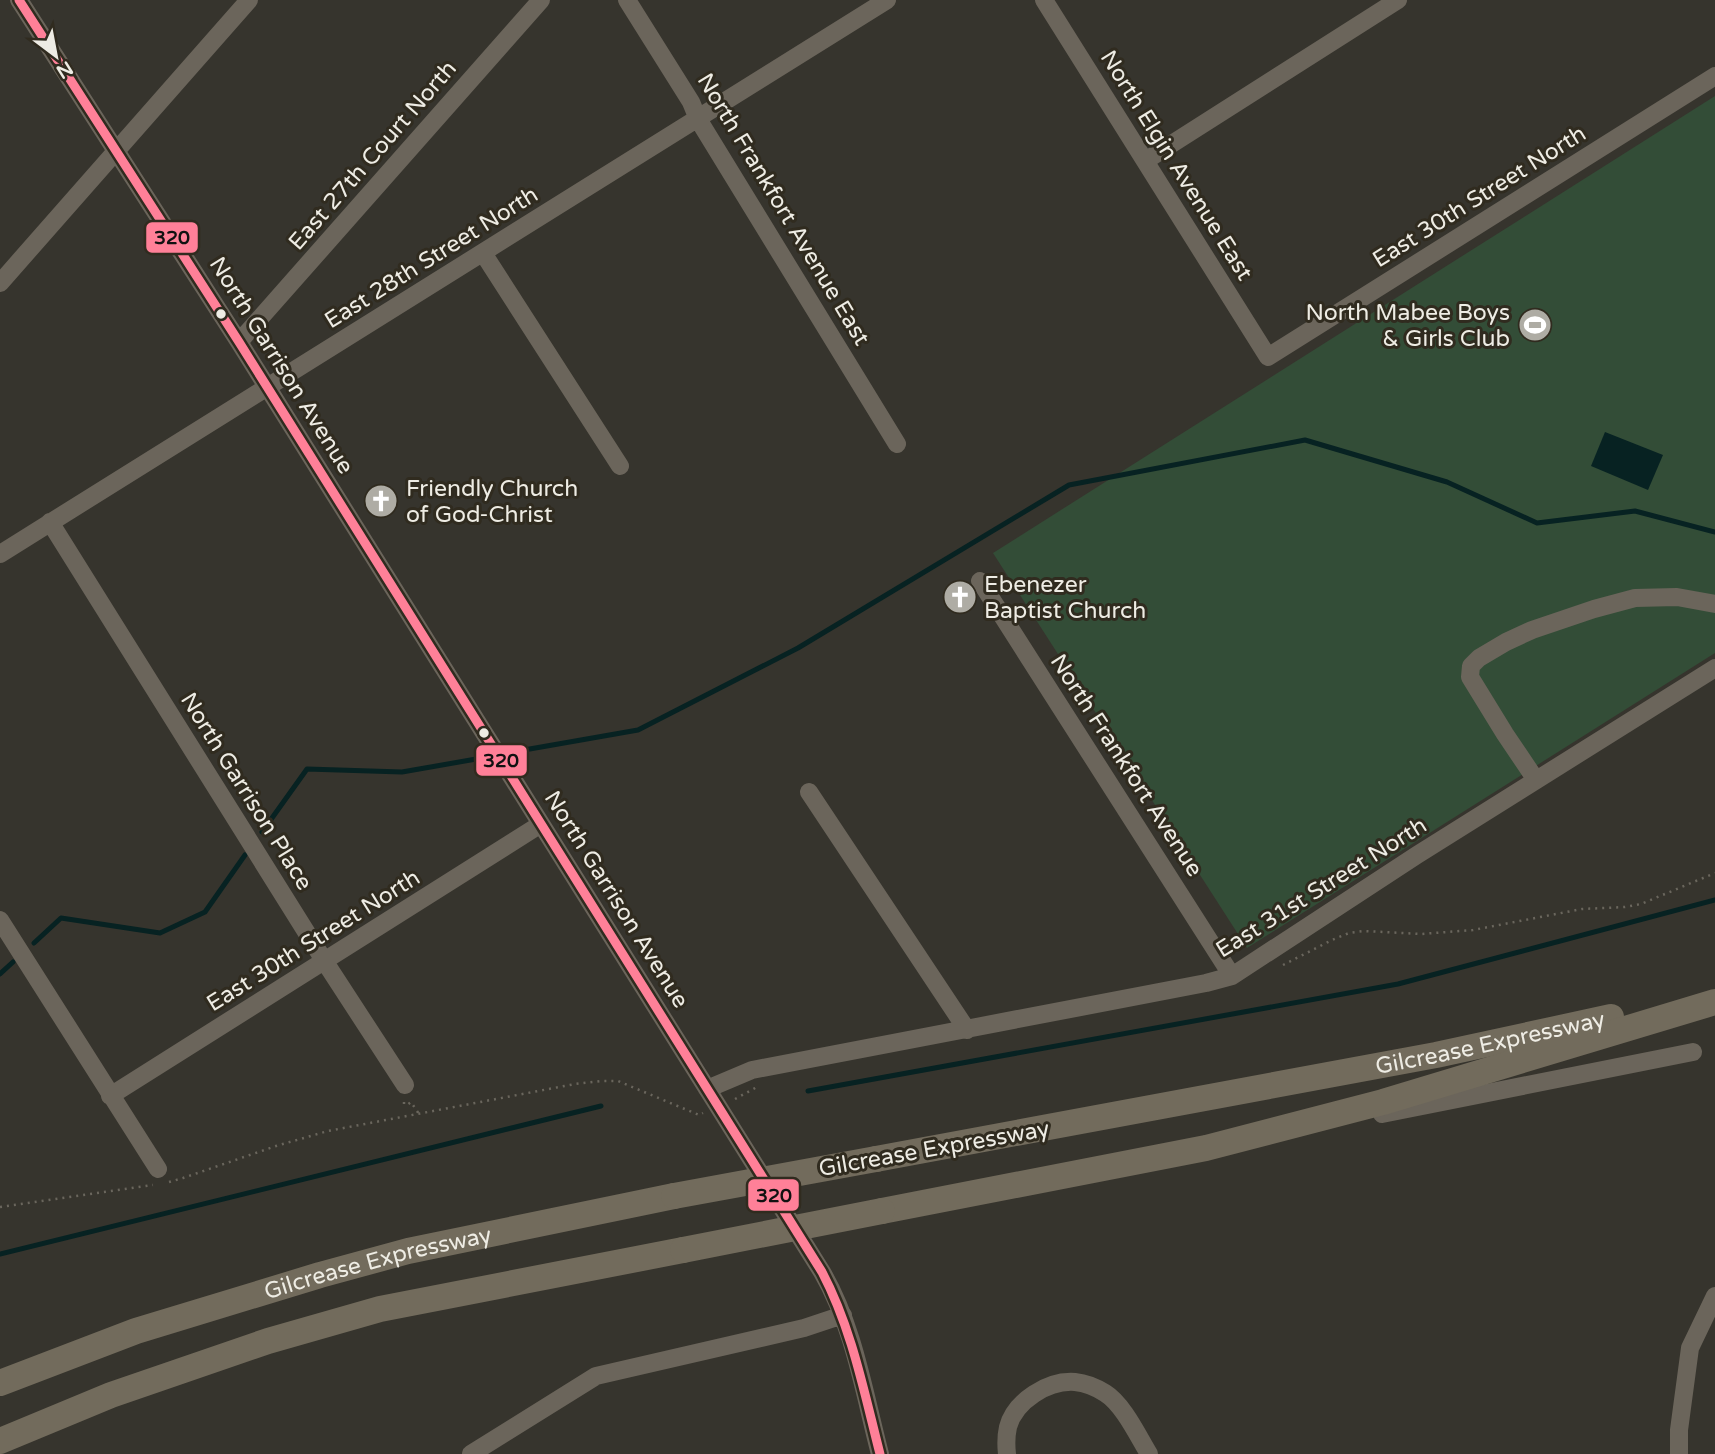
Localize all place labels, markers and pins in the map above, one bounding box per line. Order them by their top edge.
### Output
place label: North Mabee Boys & Girls Club [1306,299,1510,353]
sports icon: North Mabee Boys & Girls Club [1516,306,1554,344]
unlabelled marker [214,307,228,321]
place label: Friendly Church of God-Christ [406,475,578,529]
church icon: Friendly Church of God-Christ [362,482,400,520]
place label: Ebenezer Baptist Church [984,571,1146,625]
church icon: Ebenezer Baptist Church [941,578,979,616]
unlabelled marker [477,726,491,740]

